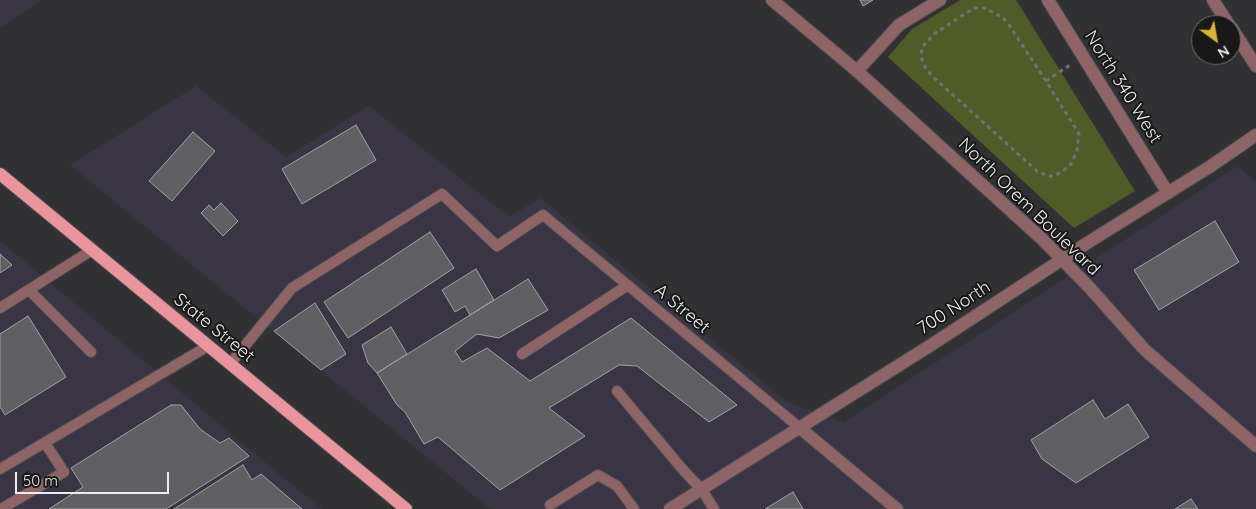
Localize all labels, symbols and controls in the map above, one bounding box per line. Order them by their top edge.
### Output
north arrow [1191,15,1241,65]
street label: North 340 West [1080,27,1166,147]
text: N [1214,42,1233,62]
street label: North Orem Boulevard [954,134,1104,280]
street label: 700 North [913,276,995,340]
street label: A Street [650,280,714,338]
street label: State Street [169,289,259,367]
scale bar [18,462,171,494]
text: 50 m [23,471,58,490]

